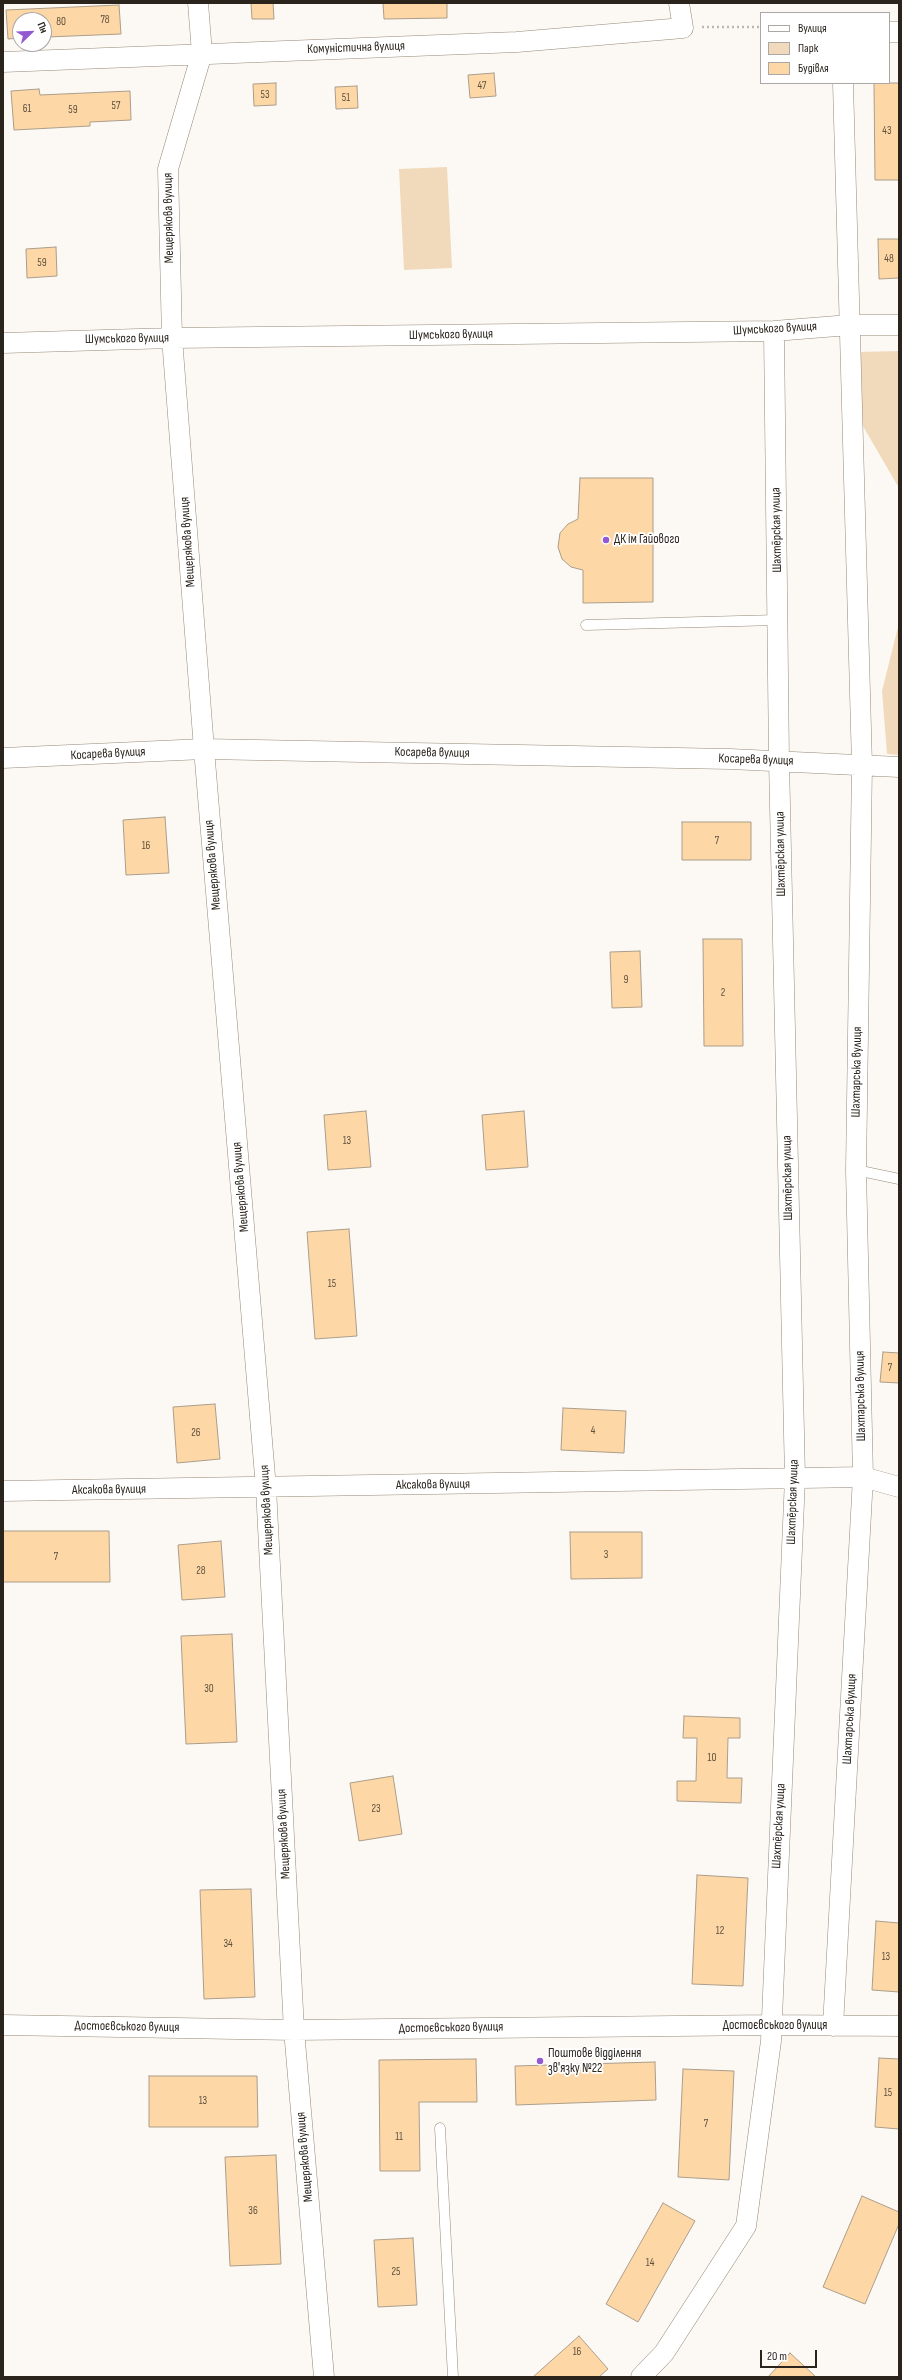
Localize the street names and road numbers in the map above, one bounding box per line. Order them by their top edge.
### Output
street label: Комуністична вулиця [307,38,405,58]
street label: Мещерякова вулиця [160,173,178,263]
street label: Шумського вулиця [733,319,817,339]
street label: Шумського вулиця [409,326,493,344]
street label: Шумського вулиця [85,330,169,348]
street label: Шахтёрская улица [768,487,786,573]
street label: Мещерякова вулиця [177,496,199,588]
street label: Косарева вулиця [70,744,146,764]
street label: Косарева вулиця [394,745,470,761]
street label: Косарева вулиця [718,751,794,769]
street label: Шахтёрская улица [772,811,790,897]
street label: Мещерякова вулиця [201,819,225,911]
street label: Шахтарська вулиця [848,1027,866,1117]
street label: Шахтёрская улица [779,1135,797,1221]
street label: Мещерякова вулиця [229,1141,253,1233]
street label: Шахтарська вулиця [852,1351,870,1441]
street label: Шахтёрская улица [784,1459,802,1545]
street label: Мещерякова вулиця [257,1464,277,1556]
street label: Аксакова вулиця [396,1477,470,1493]
street label: Аксакова вулиця [72,1482,146,1498]
street label: Шахтарська вулиця [840,1673,860,1765]
street label: Шахтёрская улица [769,1783,789,1869]
street label: Мещерякова вулиця [274,1788,294,1880]
street label: Достоєвського вулиця [75,2018,179,2036]
street label: Достоєвського вулиця [723,2018,827,2034]
street label: Достоєвського вулиця [399,2019,503,2037]
street label: Мещерякова вулиця [293,2111,317,2203]

